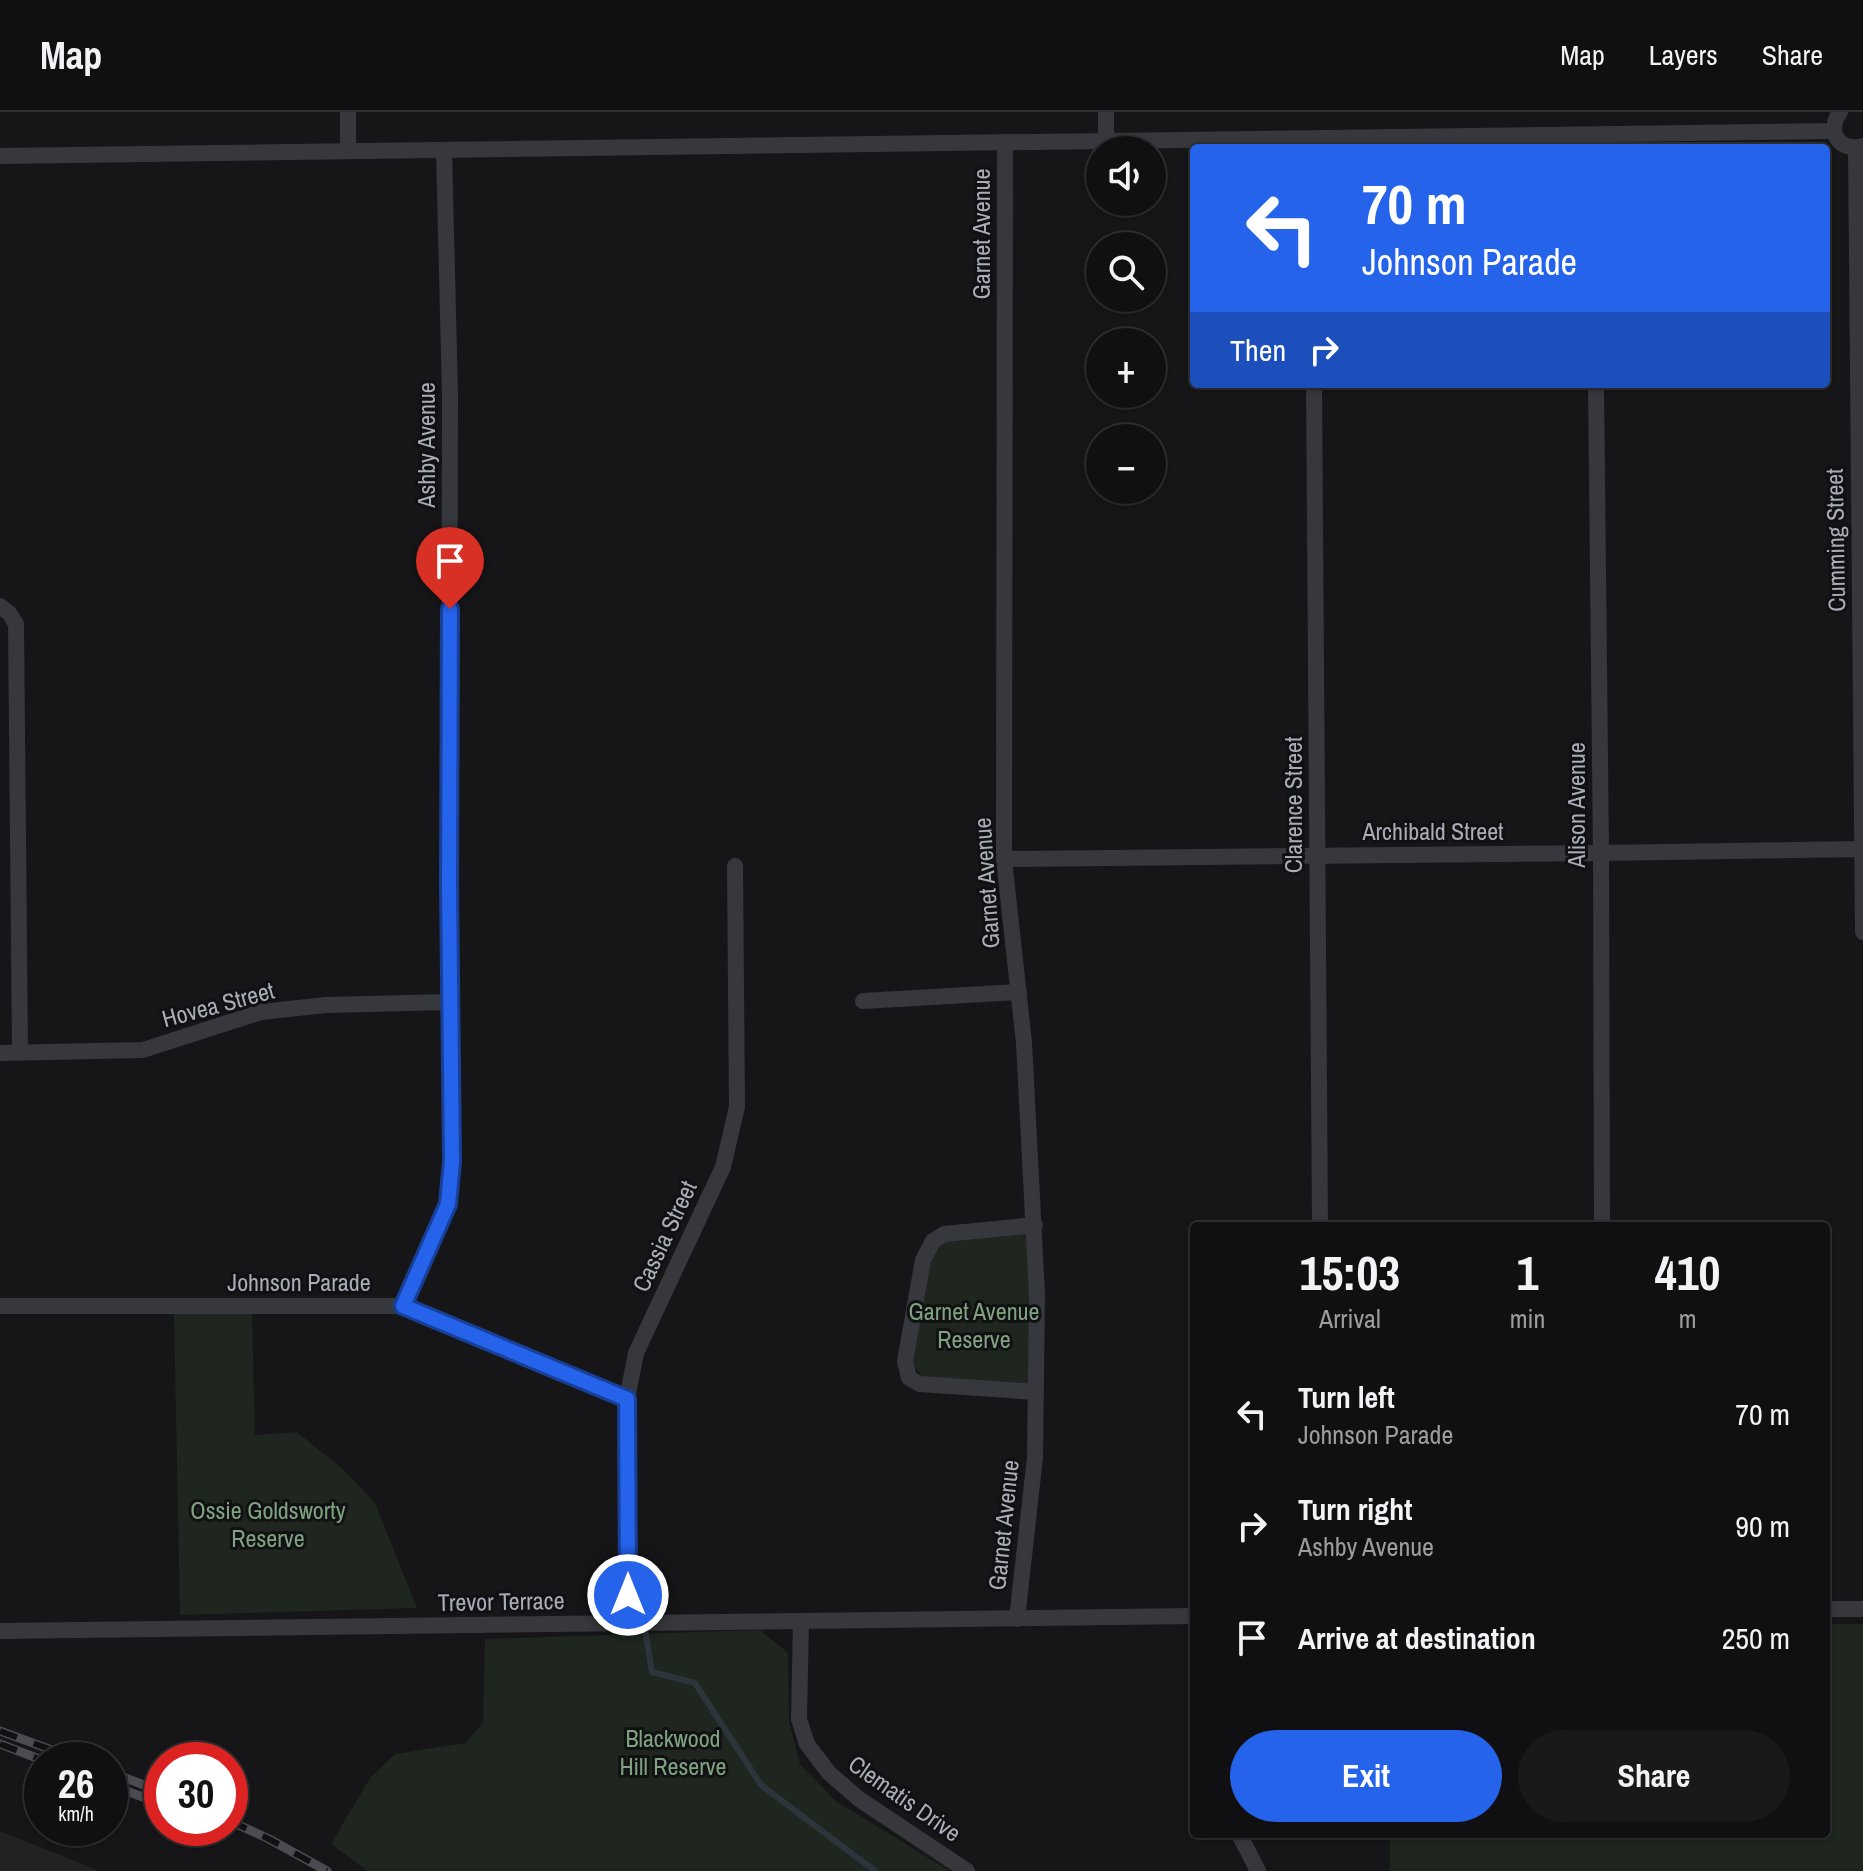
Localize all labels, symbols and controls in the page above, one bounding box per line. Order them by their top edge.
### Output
text: Map [40,30,102,81]
text: Map [1560,36,1605,74]
text: Layers [1649,36,1718,74]
text: Share [1762,36,1823,74]
map controls [1086,136,1166,504]
button: sound [1086,136,1166,216]
text: 70 m [1362,166,1467,241]
street label: Garnet Avenue [965,169,997,299]
icon: left [1230,176,1334,280]
button: search [1086,232,1166,312]
text: Johnson Parade [1362,238,1577,286]
button: + [1086,328,1166,408]
icon: right [1302,328,1346,372]
text: Then [1230,330,1286,370]
street label: Ashby Avenue [410,382,442,509]
button: − [1086,424,1166,504]
street label: Cumming Street [1818,468,1852,612]
pin [416,527,484,609]
icon: arrive [428,539,472,583]
street label: Clarence Street [1277,736,1309,873]
street label: Alison Avenue [1560,742,1592,869]
street label: Archibald Street [1361,815,1504,847]
street label: Garnet Avenue [965,817,1007,949]
street label: Hovea Street [158,974,278,1034]
street label: Cassia Street [624,1175,704,1297]
text: 15:03 [1300,1240,1400,1305]
text: 1 [1517,1240,1538,1305]
text: 410 [1655,1240,1720,1305]
street label: Johnson Parade [227,1266,371,1298]
park label: Garnet Avenue Reserve [909,1295,1039,1355]
text: Arrival [1319,1301,1381,1336]
text: min [1510,1301,1545,1336]
text: m [1679,1301,1697,1336]
text: Turn left [1298,1377,1395,1417]
icon: left [1230,1392,1274,1436]
text: 70 m [1735,1394,1790,1434]
text: Johnson Parade [1298,1417,1453,1452]
street label: Garnet Avenue [980,1458,1026,1592]
text: Turn right [1298,1489,1412,1529]
park label: Ossie Goldsworty Reserve [190,1494,346,1554]
icon: right [1230,1504,1274,1548]
text: 90 m [1735,1506,1790,1546]
text: Ashby Avenue [1298,1529,1434,1564]
position arrow [586,1553,670,1637]
street label: Trevor Terrace [437,1584,565,1618]
icon: arrive [1230,1616,1274,1660]
text: Arrive at destination [1298,1618,1536,1658]
text: 250 m [1722,1618,1790,1658]
park label: Blackwood Hill Reserve [619,1722,727,1782]
button: Exit [1230,1730,1502,1822]
button: Share [1518,1730,1790,1822]
speed limit sign: 30 [144,1742,248,1846]
street label: Clematis Drive [843,1748,967,1848]
text: 26 [58,1757,94,1810]
text: km/h [58,1800,94,1827]

